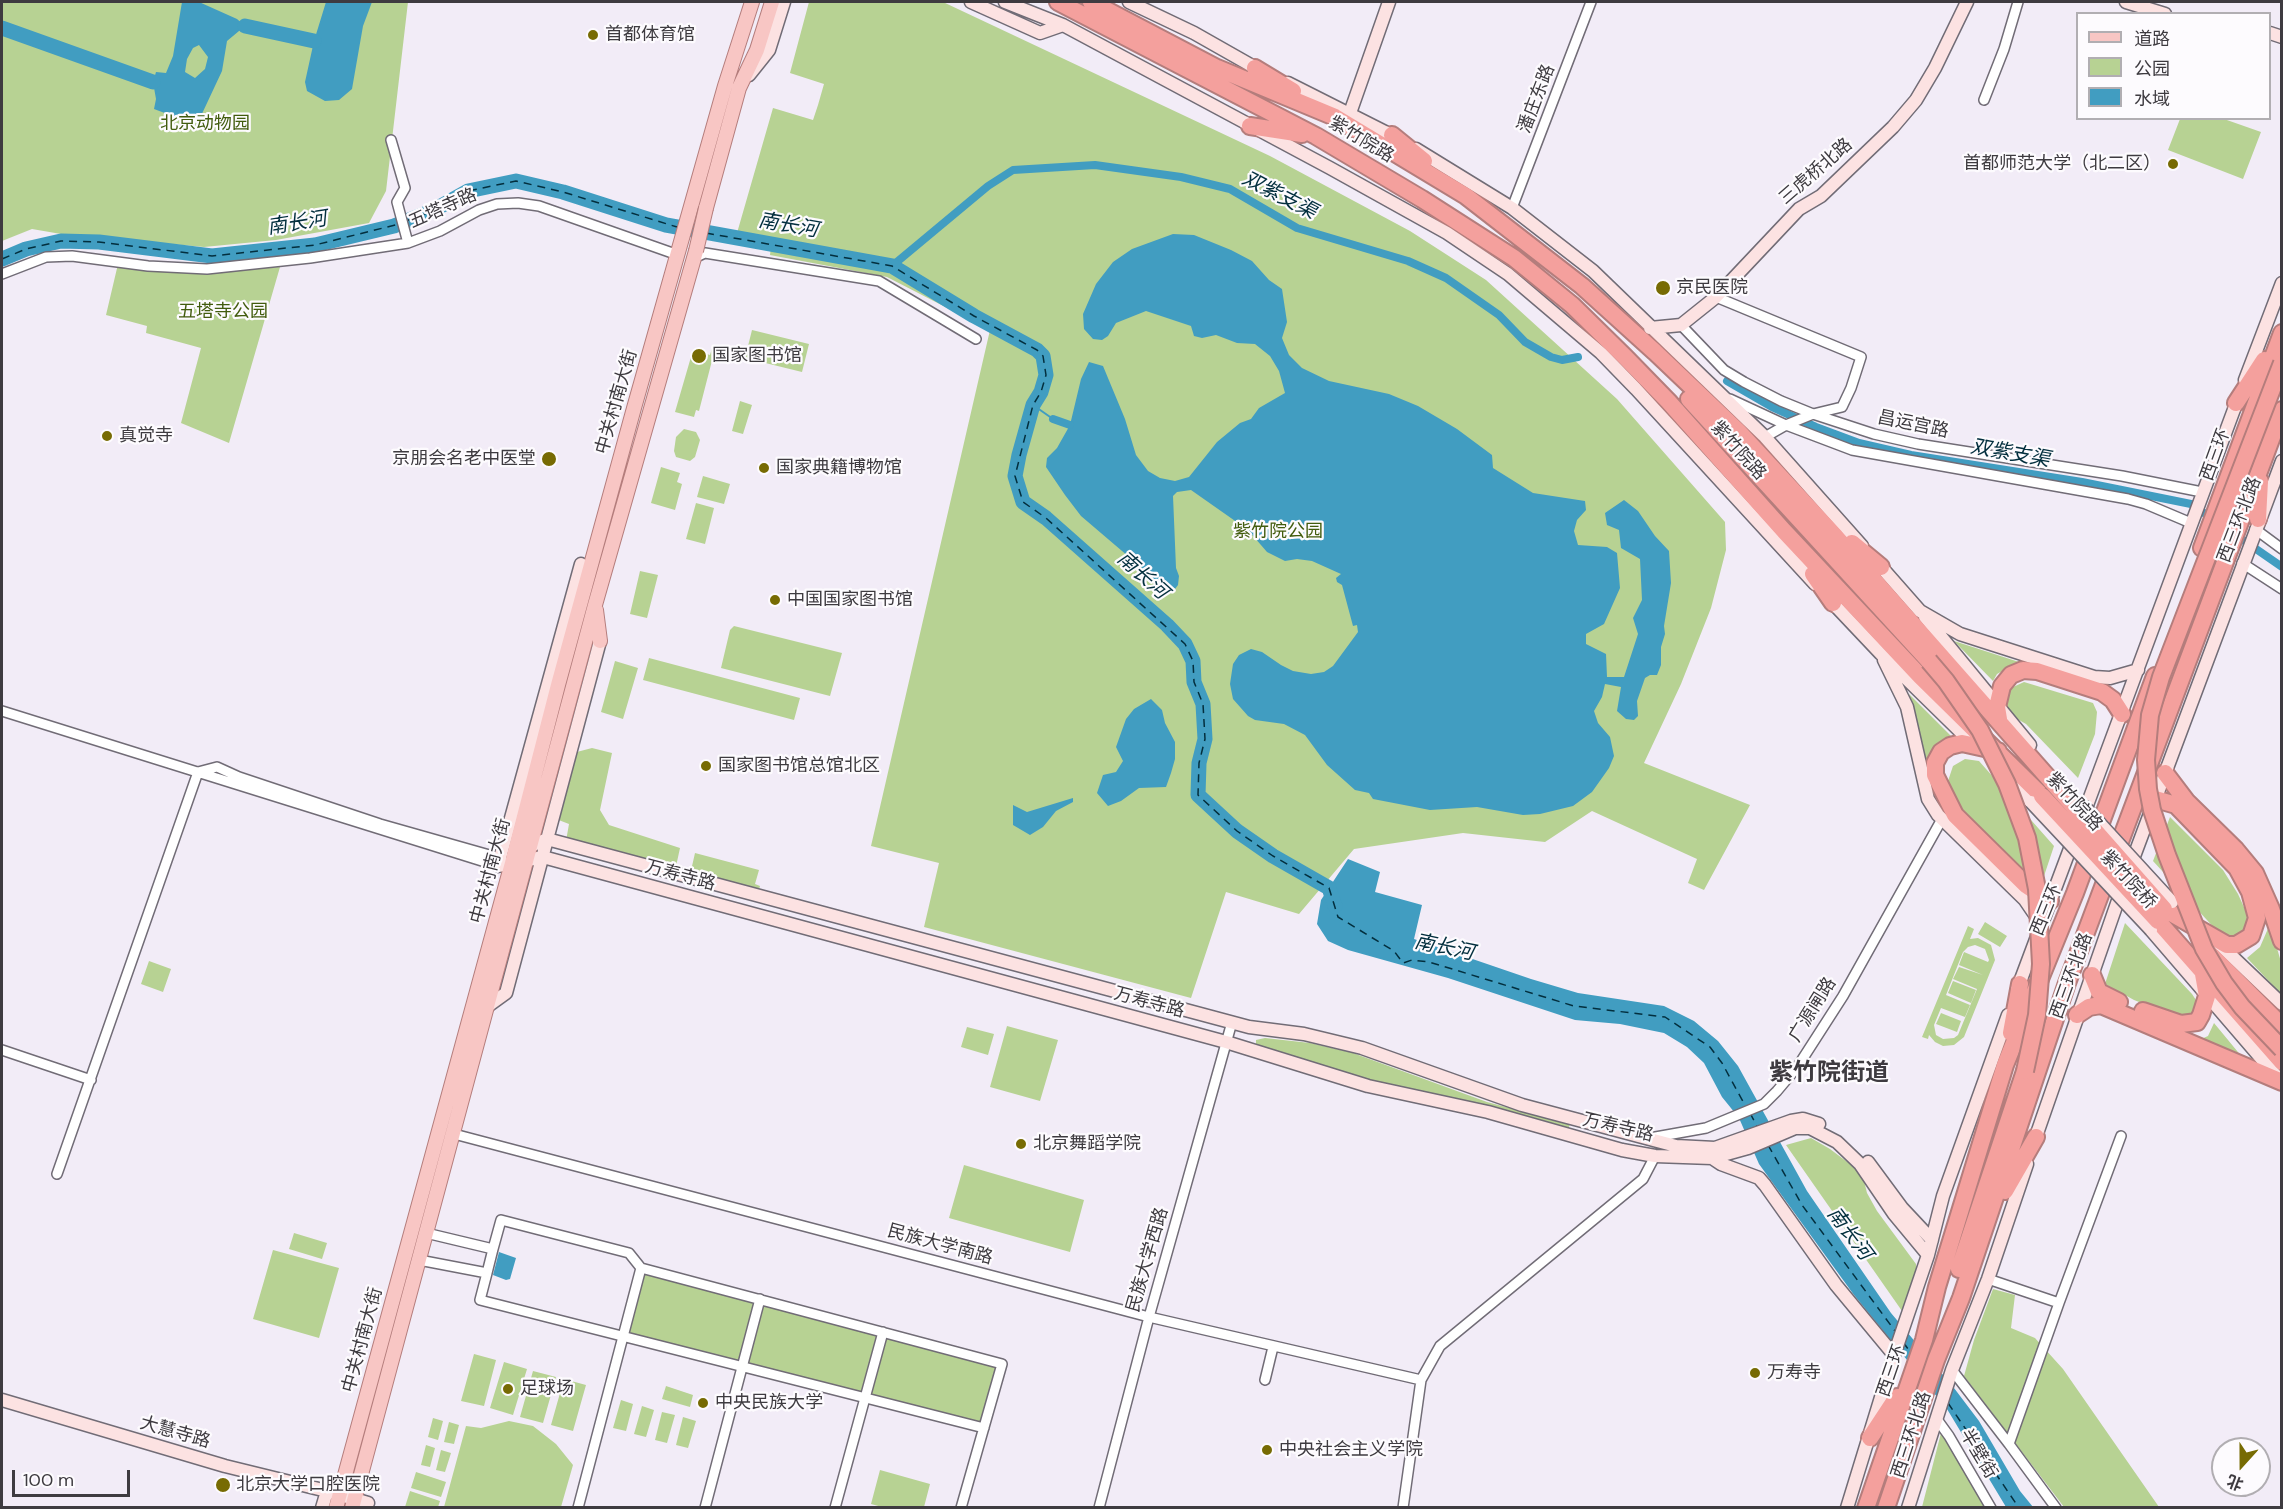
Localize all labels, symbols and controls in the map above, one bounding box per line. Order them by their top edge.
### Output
legend [2076,12,2271,120]
place label: 首都体育馆 [605,24,695,46]
text: 道路 [2134,27,2170,51]
marker: 首都体育馆 [586,28,600,42]
text: 公园 [2134,57,2170,81]
street label: 潘庄东路 [1514,62,1560,136]
text: 水域 [2134,87,2170,111]
street label: 紫竹院路 [1325,112,1397,168]
park label: 北京动物园 [160,113,250,135]
street label: 三虎桥北路 [1775,134,1857,210]
place label: 首都师范大学（北二区） [1963,153,2161,175]
marker: 首都师范大学（北二区） [2166,157,2180,171]
water label: 双紫支渠 [1238,167,1320,225]
street label: 五塔寺路 [406,184,480,234]
water label: 南长河 [265,207,329,241]
water label: 南长河 [756,209,820,243]
place label: 京民医院 [1676,277,1748,299]
marker: 京民医院 [1654,279,1672,297]
park label: 五塔寺公园 [178,301,268,323]
place label: 国家图书馆 [712,345,802,367]
street label: 中关村南大街 [592,347,642,457]
marker: 国家图书馆 [690,347,708,365]
street label: 昌运宫路 [1876,407,1950,443]
street label: 紫竹院路 [1706,417,1770,485]
place label: 真觉寺 [119,425,173,447]
street label: 西三环 [2197,426,2235,484]
marker: 真觉寺 [100,429,114,443]
water label: 双紫支渠 [1969,435,2051,473]
place label: 京朋会名老中医堂 [392,448,536,470]
marker: 京朋会名老中医堂 [540,450,558,468]
place label: 国家典籍博物馆 [776,457,902,479]
marker: 国家典籍博物馆 [757,461,771,475]
street label: 西三环北路 [2214,474,2266,566]
park label: 紫竹院公园 [1233,521,1323,543]
water label: 南长河 [1112,547,1172,605]
place label: 中国国家图书馆 [787,589,913,611]
marker: 中国国家图书馆 [768,593,782,607]
place label: 国家图书馆总馆北区 [718,755,880,777]
marker: 国家图书馆总馆北区 [699,759,713,773]
street label: 紫竹院路 [2042,768,2106,836]
street label: 中关村南大街 [467,816,515,926]
street label: 紫竹院桥 [2096,846,2160,914]
street label: 万寿寺路 [642,856,718,896]
street label: 西三环 [2027,881,2067,939]
water label: 南长河 [1412,930,1476,966]
street label: 西三环北路 [2046,930,2098,1022]
street label: 广源闸路 [1785,974,1841,1046]
street label: 万寿寺路 [1111,983,1187,1023]
district label: 紫竹院街道 [1769,1060,1889,1088]
street label: 万寿寺路 [1580,1109,1656,1147]
place label: 北京舞蹈学院 [1033,1133,1141,1155]
marker: 北京舞蹈学院 [1014,1137,1028,1151]
water label: 南长河 [1821,1203,1877,1265]
street label: 民族大学西路 [1123,1205,1173,1315]
street label: 民族大学南路 [885,1221,995,1269]
street label: 中关村南大街 [339,1285,387,1395]
street label: 西三环 [1873,1342,1911,1400]
place label: 万寿寺 [1767,1362,1821,1384]
marker: 万寿寺 [1748,1366,1762,1380]
place label: 足球场 [520,1378,574,1400]
marker: 足球场 [501,1382,515,1396]
street label: 西三环北路 [1888,1389,1936,1481]
place label: 中央民族大学 [715,1392,823,1414]
marker: 中央民族大学 [696,1396,710,1410]
street label: 大慧寺路 [137,1413,213,1453]
street label: 半壁街 [1955,1425,2001,1483]
north arrow [2211,1437,2271,1497]
place label: 中央社会主义学院 [1279,1439,1423,1461]
marker: 中央社会主义学院 [1260,1443,1274,1457]
scale bar [15,1458,134,1496]
text: 100 m [23,1468,74,1492]
text: 北 [2224,1470,2246,1495]
place label: 北京大学口腔医院 [236,1474,380,1496]
marker: 北京大学口腔医院 [214,1476,232,1494]

